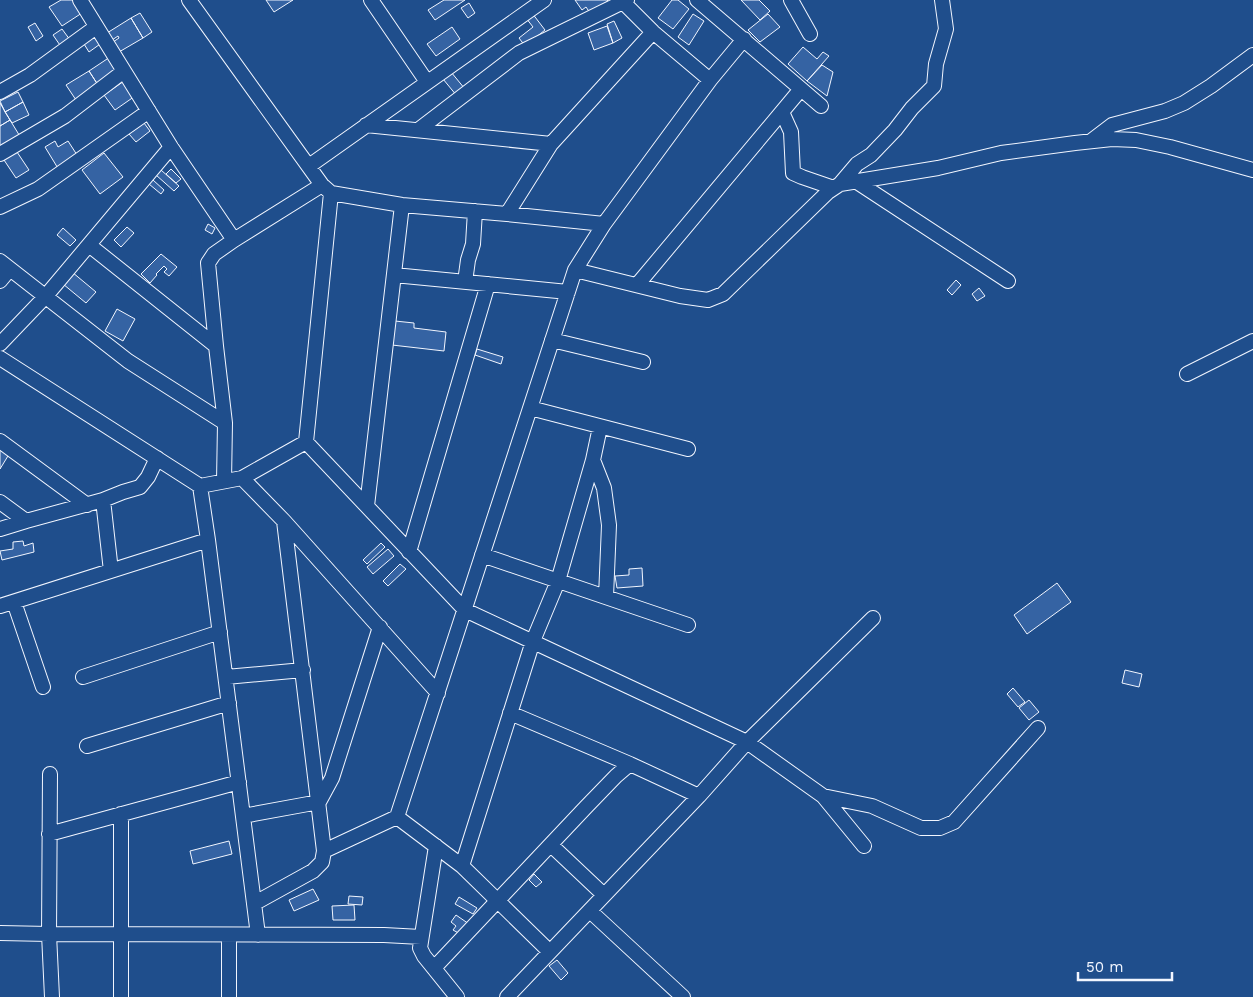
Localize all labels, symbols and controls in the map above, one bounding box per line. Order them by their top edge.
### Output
scale bar [1078,950,1172,982]
text: 50 m [1086,958,1123,976]

